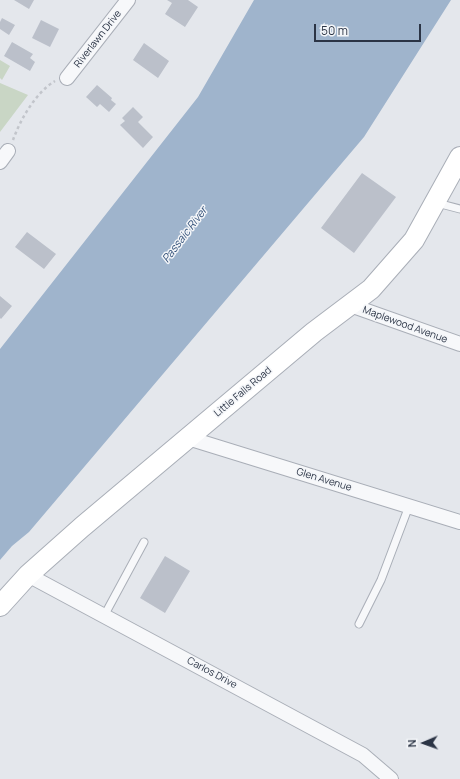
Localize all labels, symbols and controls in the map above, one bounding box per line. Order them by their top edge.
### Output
street label: Riverlawn Drive [72,8,124,70]
scale bar [316,16,423,42]
text: 50 m [321,22,348,39]
water label: Passaic River [160,205,210,265]
street label: Maplewood Avenue [361,304,449,346]
street label: Little Falls Road [212,365,274,419]
street label: Glen Avenue [295,466,353,494]
street label: Carlos Drive [185,655,239,691]
north arrow [404,723,444,763]
text: N [404,739,419,748]

